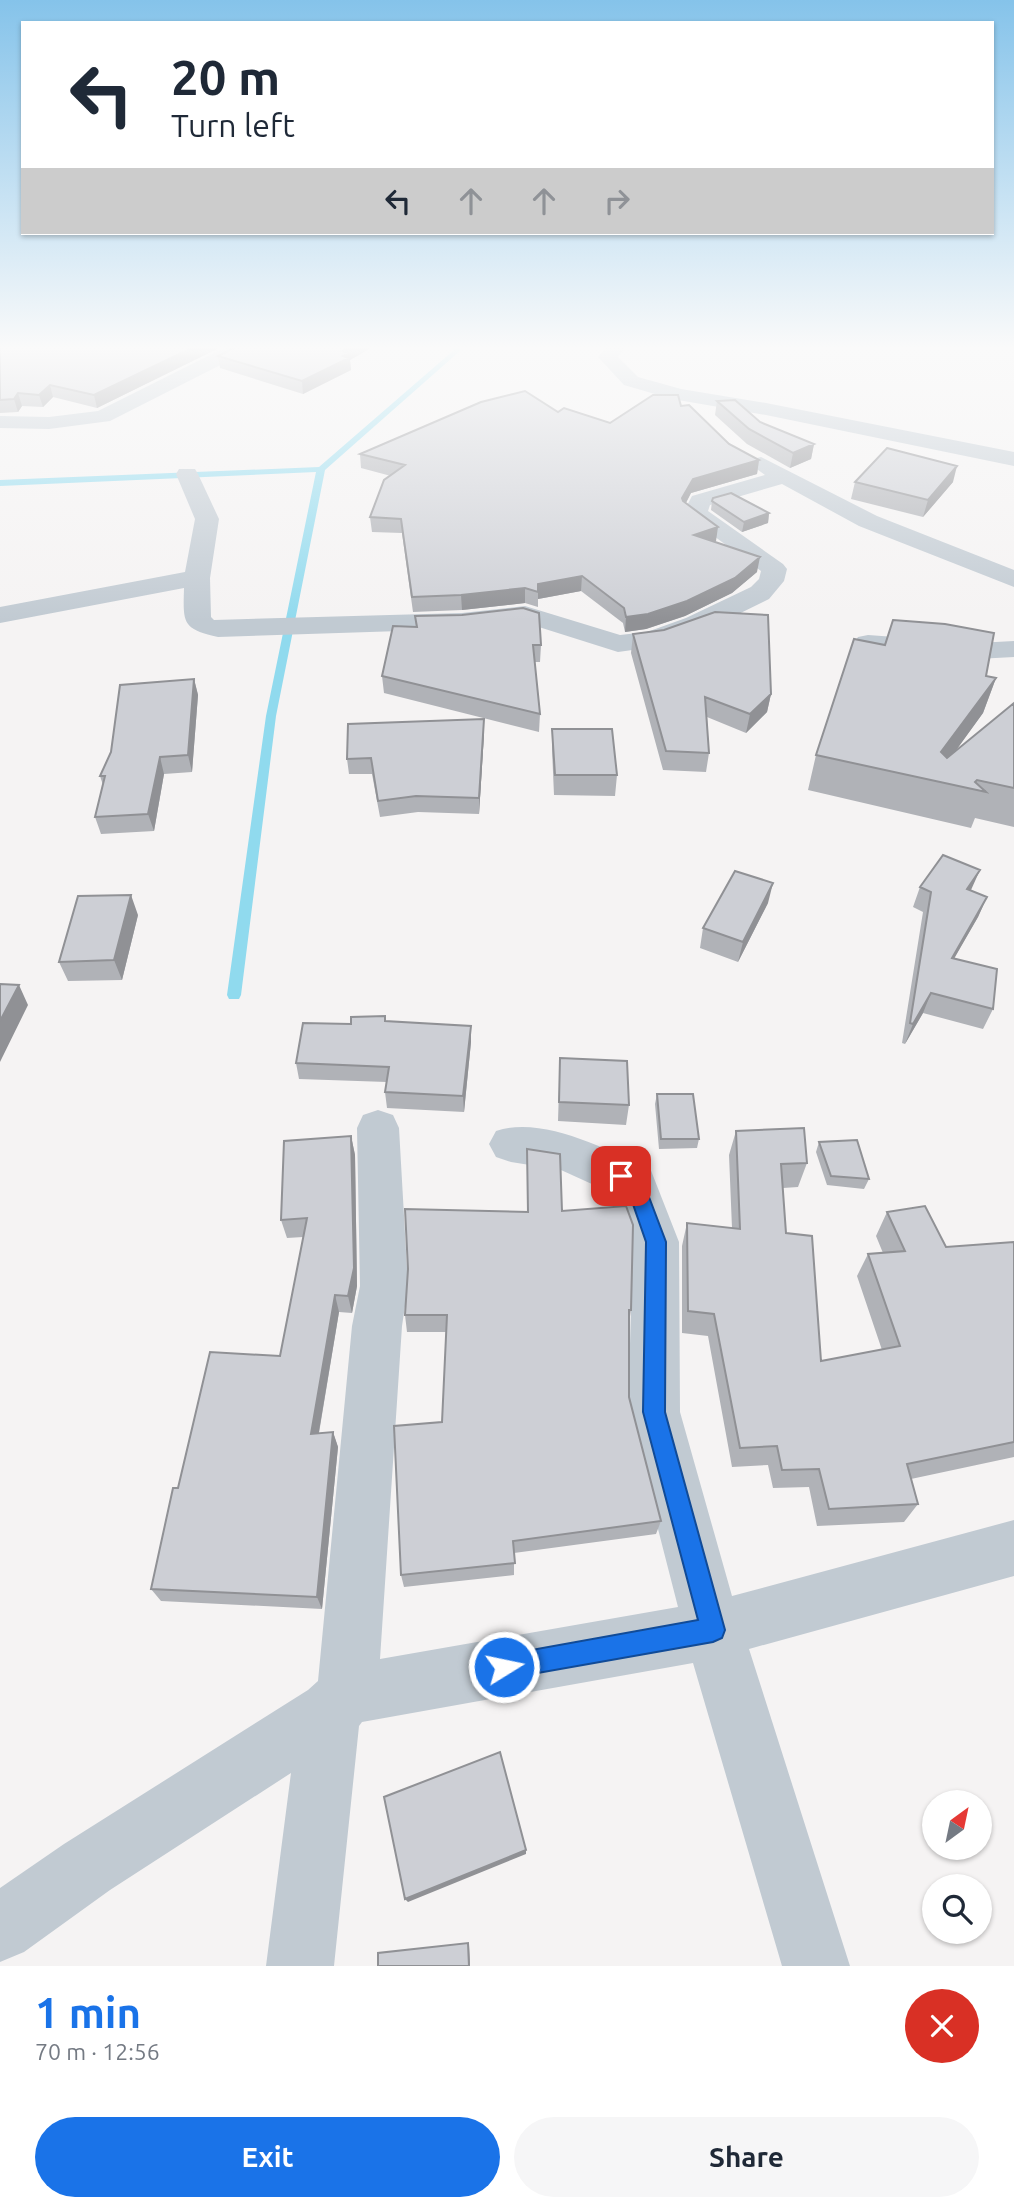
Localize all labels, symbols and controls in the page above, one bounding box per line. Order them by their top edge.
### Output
icon: left [56,49,147,140]
text: 20 m [171,49,280,104]
text: Turn left [171,107,295,143]
icon: left [379,182,417,220]
icon: ahead [452,182,490,220]
icon: ahead [525,182,563,220]
icon: right [598,182,636,220]
pin [591,1146,651,1206]
icon: arrive [602,1157,640,1195]
position arrow [467,1630,541,1704]
north arrow [922,1790,992,1860]
map controls [922,1790,992,1944]
button: search [922,1874,992,1944]
text: 1 min [35,1989,141,2036]
button: close [905,1989,979,2063]
text: 70 m · 12:56 [35,2039,160,2064]
button: Exit [35,2117,500,2197]
button: Share [514,2117,979,2197]

